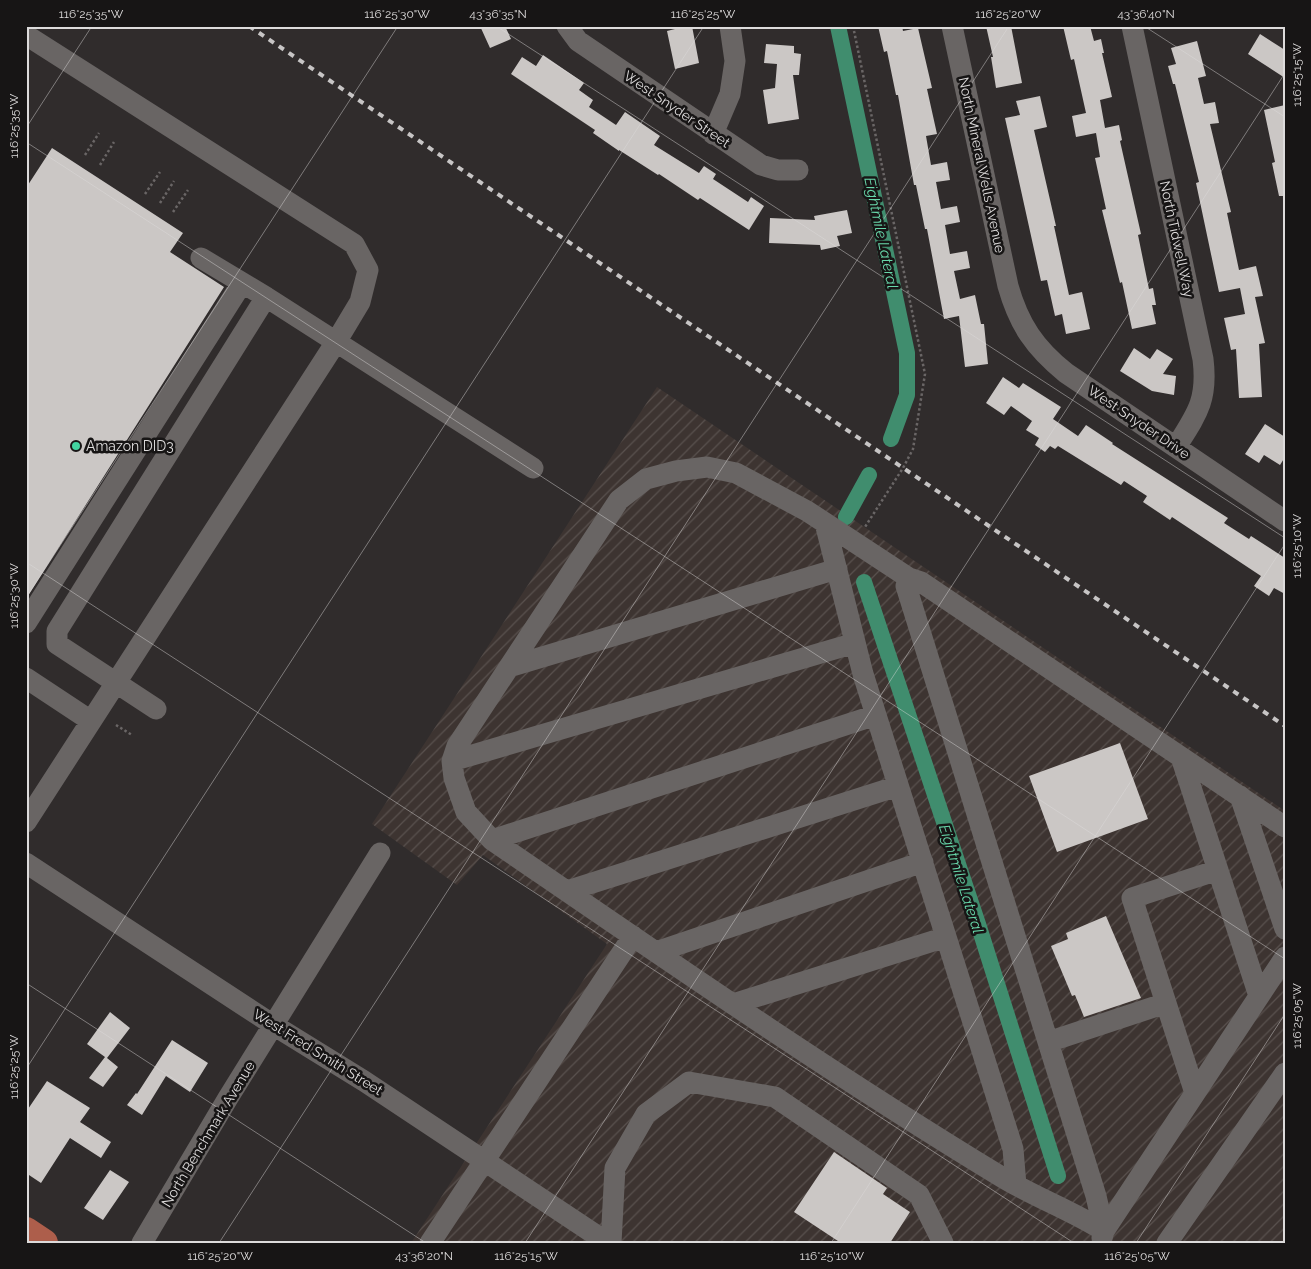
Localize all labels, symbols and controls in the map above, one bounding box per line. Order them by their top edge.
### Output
text: 116°25'35"W [59,7,124,21]
text: 116°25'30"W [364,7,430,21]
text: 43°36'35"N [469,7,527,21]
text: 116°25'25"W [671,7,736,21]
text: 116°25'20"W [975,7,1041,21]
text: 43°36'40"N [1117,7,1175,21]
text: 116°25'15"W [1290,43,1304,107]
street label: West Snyder Street [621,68,733,151]
street label: North Mineral Wells Avenue [956,75,1008,255]
text: 116°25'35"W [7,93,21,158]
water label: Eightmile Lateral [860,176,902,290]
street label: North Tidwell Way [1157,179,1197,299]
street label: West Snyder Drive [1085,382,1193,462]
place label: Amazon DID3 [86,438,174,454]
marker: Amazon DID3 [70,440,82,452]
text: 116°25'10"W [1290,513,1304,578]
text: 116°25'30"W [7,563,21,629]
water label: Eightmile Lateral [935,822,987,936]
text: 116°25'05"W [1290,983,1304,1049]
street label: West Fred Smith Street [250,1006,386,1099]
text: 116°25'25"W [7,1034,21,1099]
street label: North Benchmark Avenue [158,1058,258,1210]
text: 116°25'20"W [187,1249,253,1263]
text: 43°36'20"N [395,1249,453,1263]
text: 116°25'15"W [494,1249,558,1263]
text: 116°25'10"W [800,1249,865,1263]
text: 116°25'05"W [1104,1249,1170,1263]

